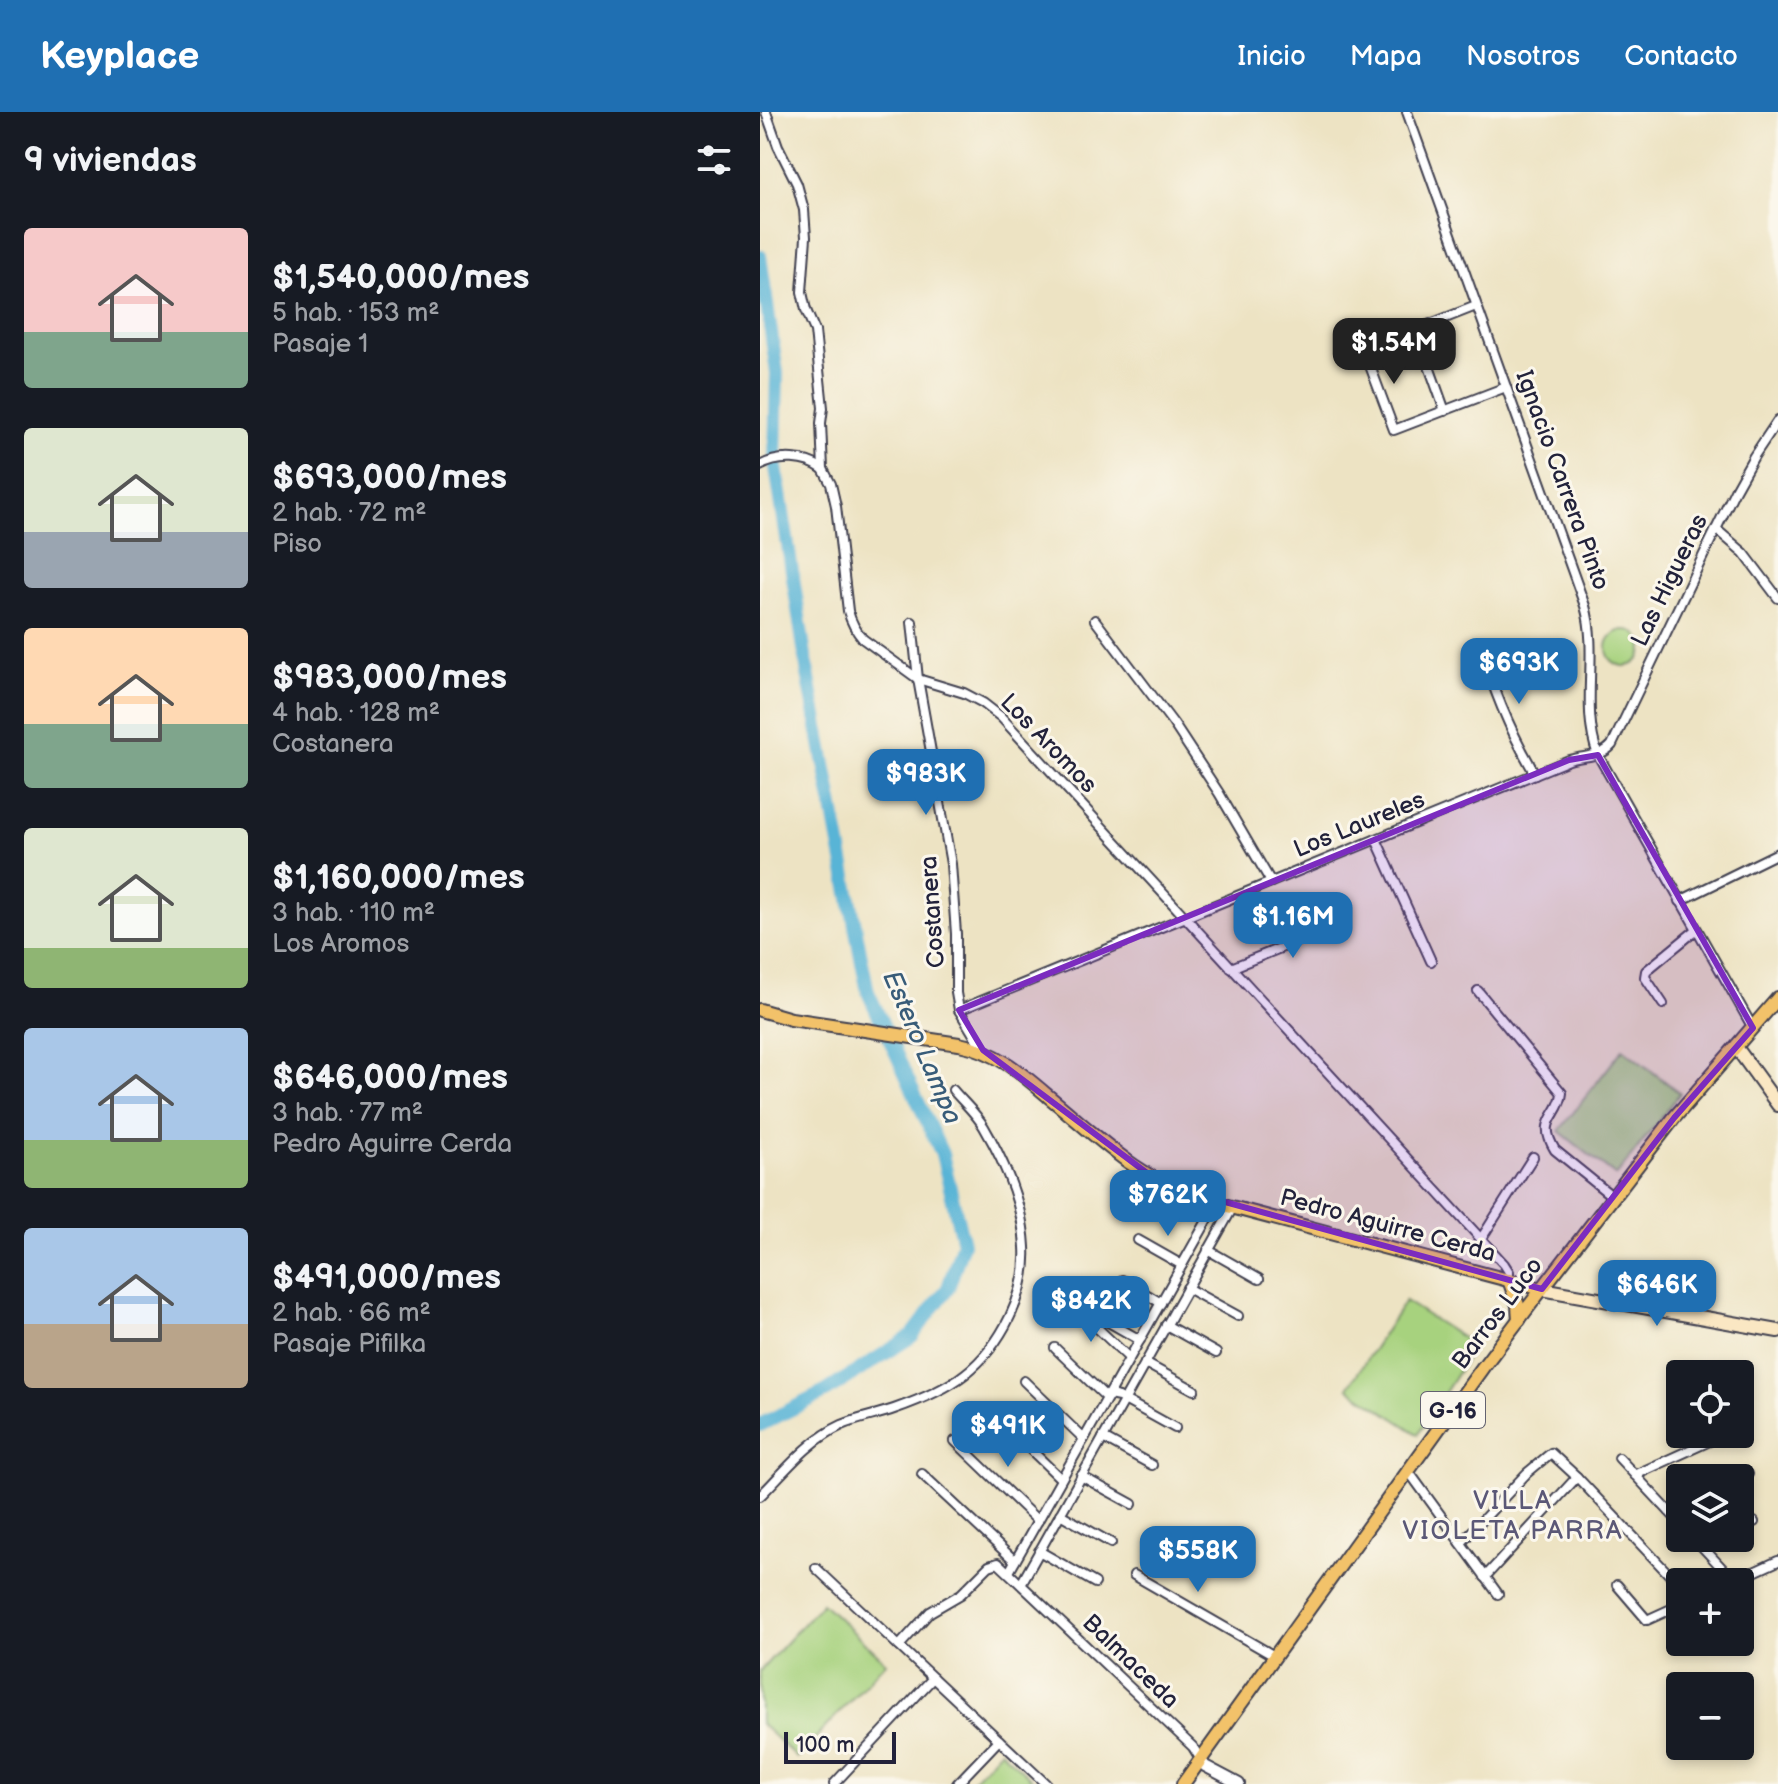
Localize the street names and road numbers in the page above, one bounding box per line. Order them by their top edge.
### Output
street label: Ignacio Carrera Pinto [1509,366,1616,594]
street label: Las Higueras [1625,509,1714,651]
street label: Los Aromos [994,688,1103,799]
street label: Los Laureles [1289,785,1429,864]
street label: Costanera [914,855,951,969]
street label: Pedro Aguirre Cerda [1277,1183,1499,1268]
street label: Barros Luco [1446,1252,1549,1375]
road number: G-16 [1421,1392,1485,1428]
street label: Balmaceda [1076,1608,1185,1715]

